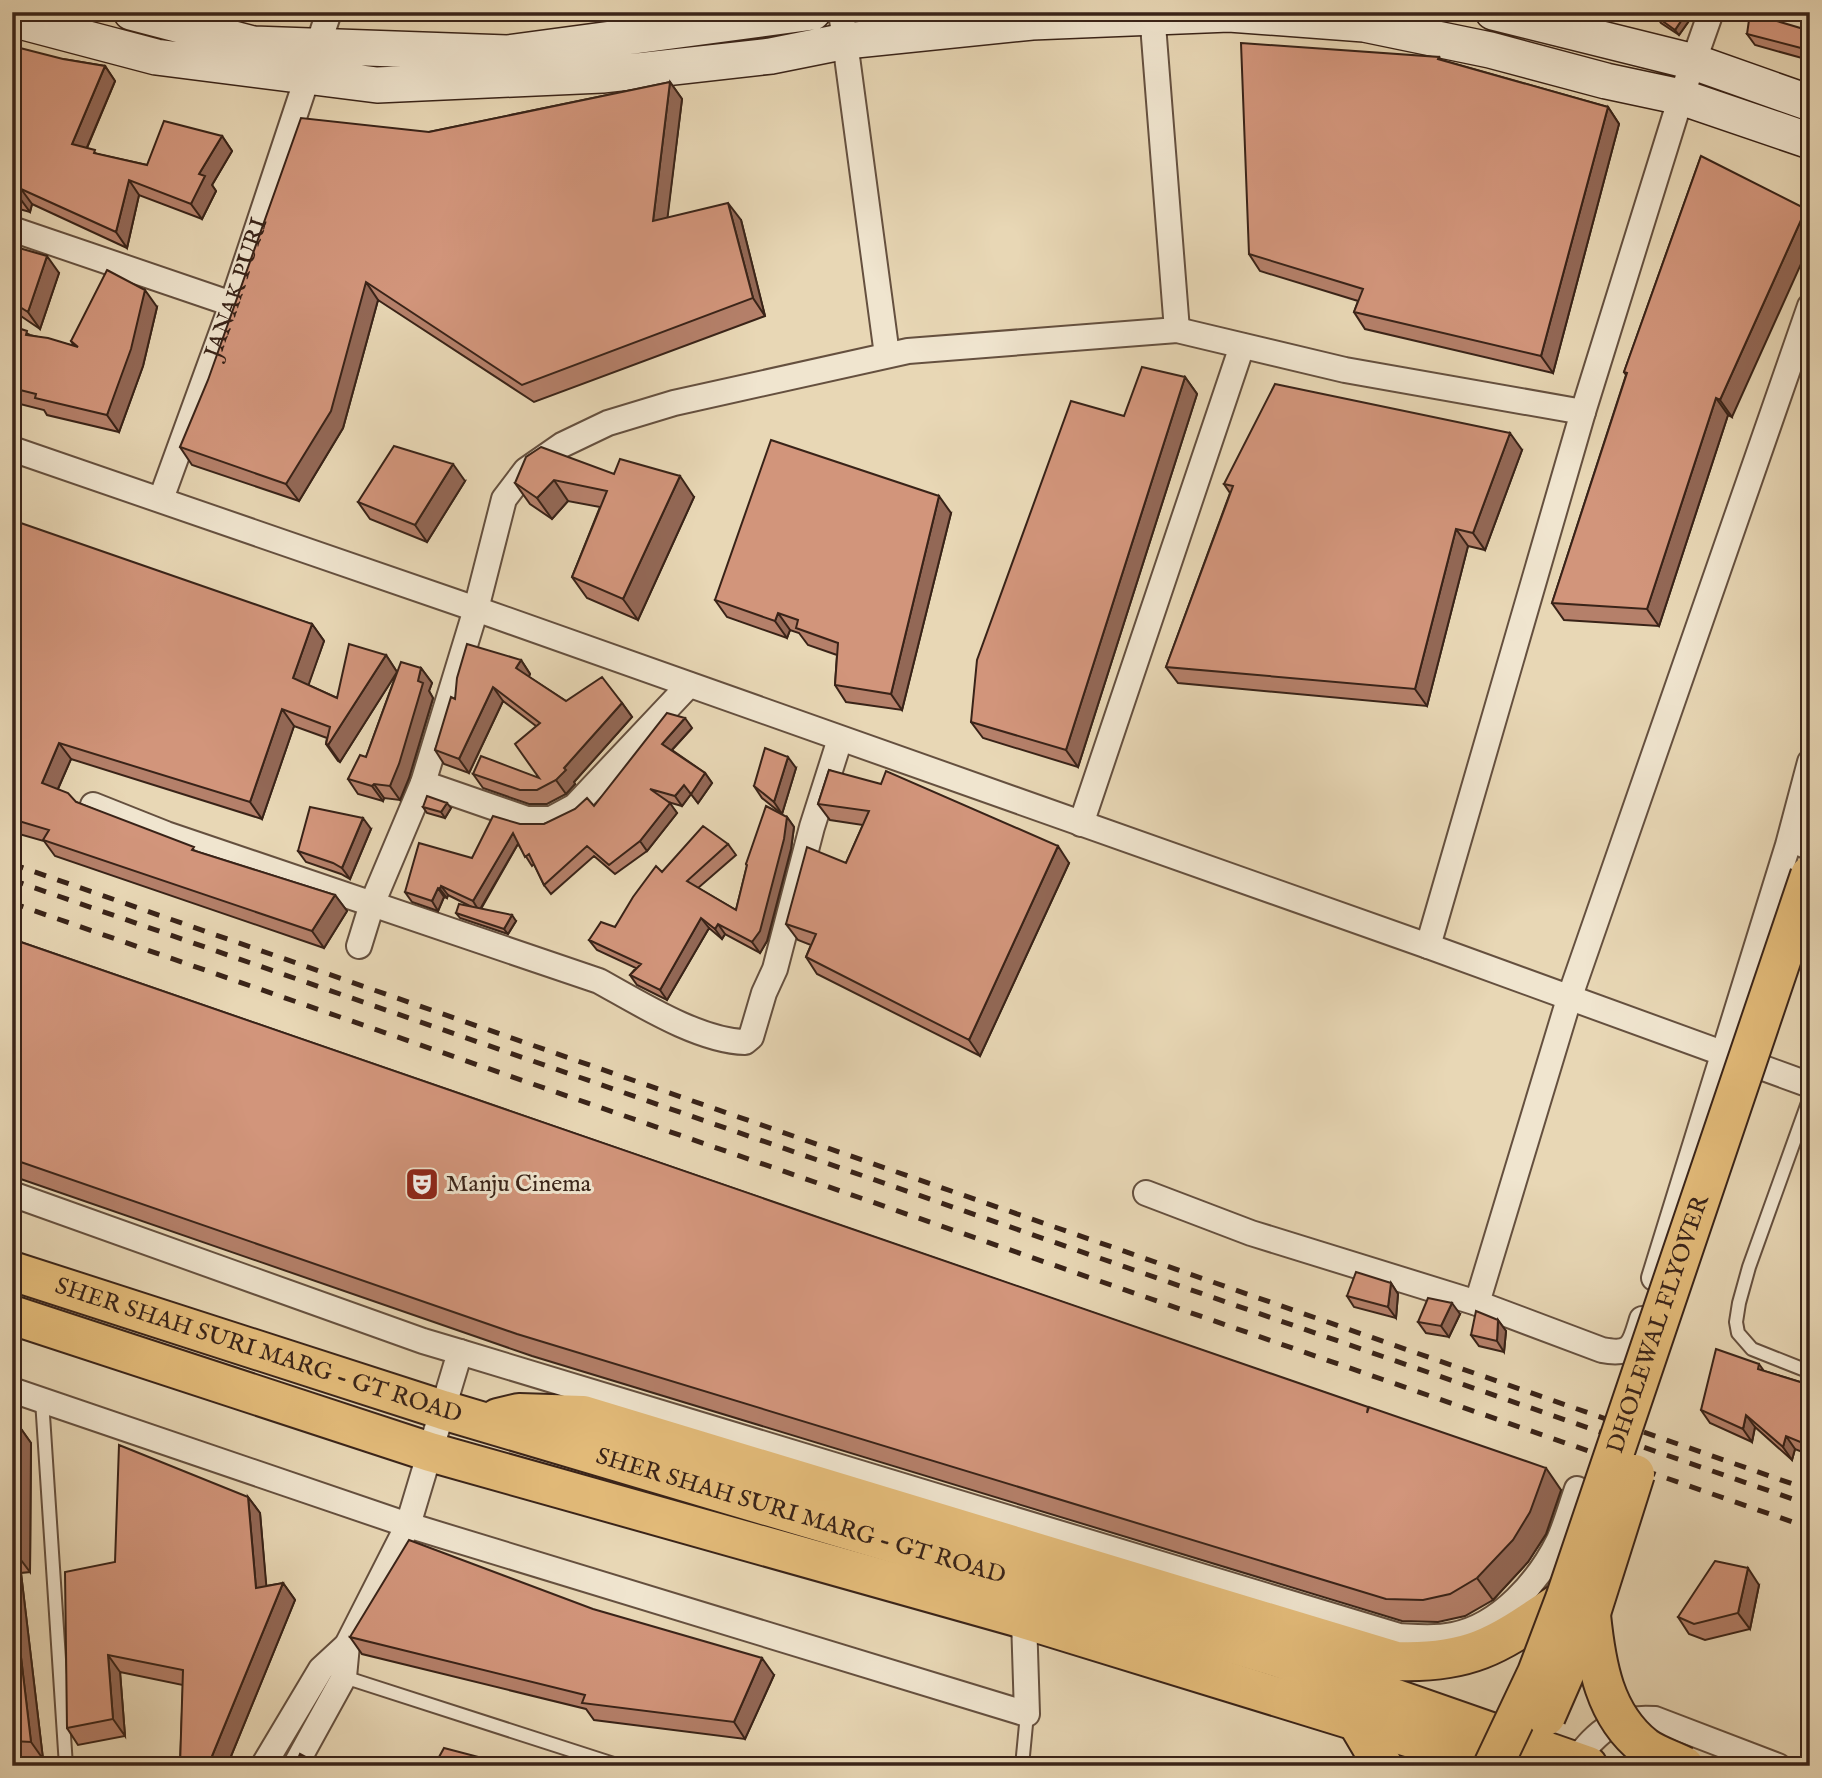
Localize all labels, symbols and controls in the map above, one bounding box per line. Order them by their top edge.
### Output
street label: JANAK PURI [197,214,275,366]
theatre icon: Manju Cinema [403,1165,441,1203]
place label: Manju Cinema [446,1169,592,1200]
street label: DHOLEWAL FLYOVER [1600,1190,1716,1457]
street label: SHER SHAH SURI MARG - GT ROAD [51,1270,466,1430]
street label: SHER SHAH SURI MARG - GT ROAD [592,1441,1009,1591]

